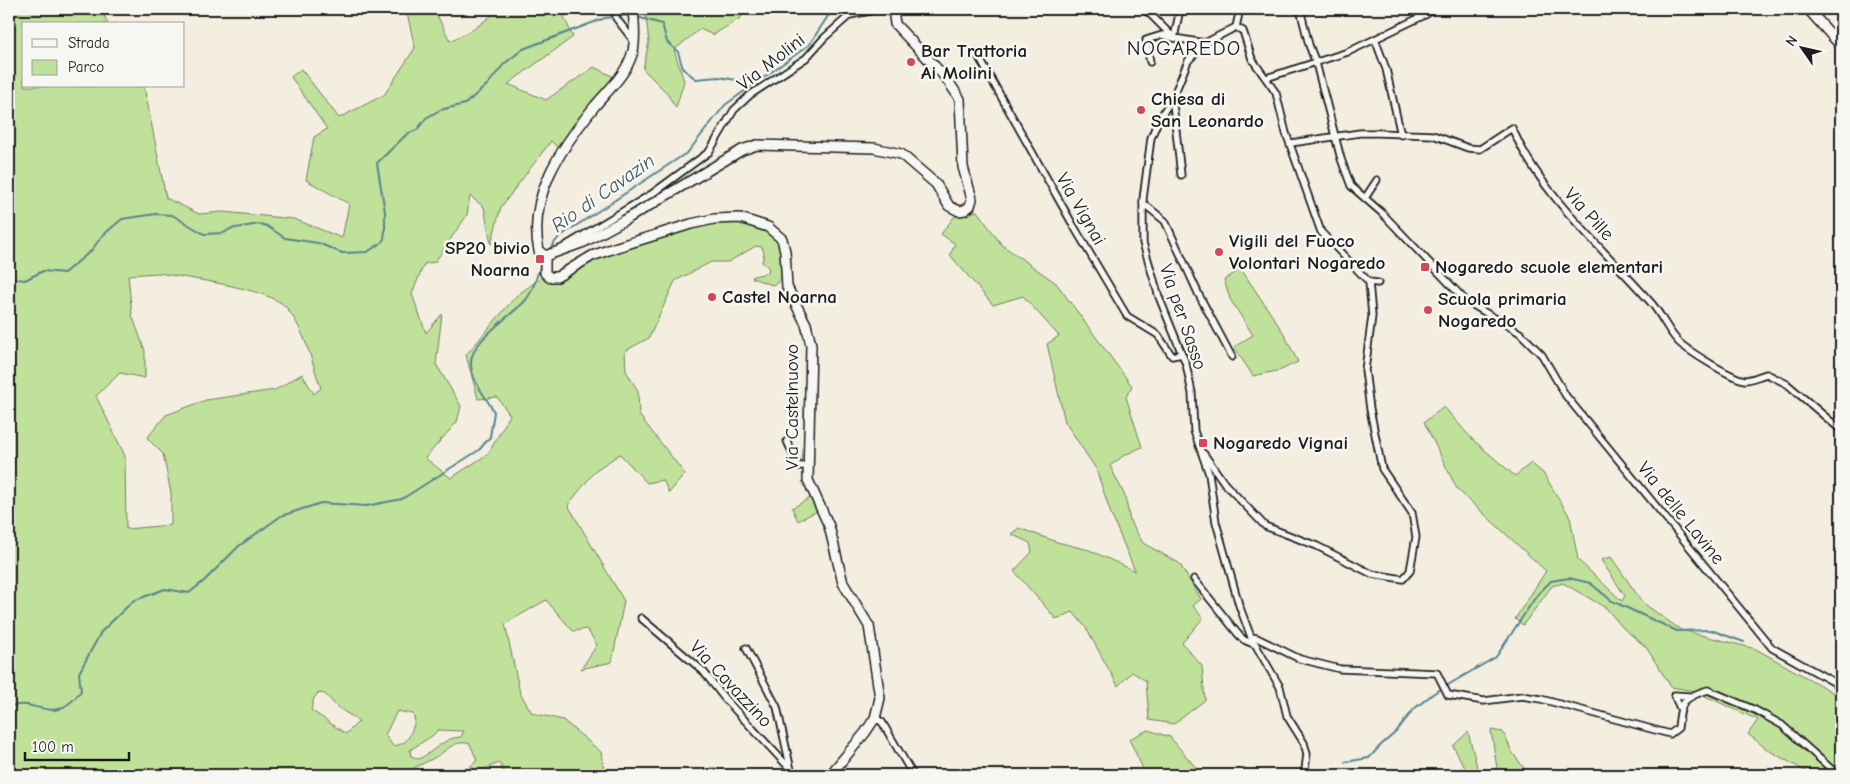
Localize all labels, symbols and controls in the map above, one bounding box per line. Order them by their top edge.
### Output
legend [22,22,185,88]
north arrow [1778,22,1828,72]
street label: Via Molini [733,29,809,95]
text: N [1782,32,1801,50]
text: Strada [68,34,110,52]
district label: NOGAREDO [1127,36,1241,60]
place label: Bar Trattoria Ai Molini [921,40,1027,84]
marker: Bar Trattoria Ai Molini [905,56,917,68]
text: Parco [68,58,104,76]
place label: Chiesa di San Leonardo [1151,88,1264,132]
marker: Chiesa di San Leonardo [1135,104,1147,116]
water label: Rio di Cavazin [547,149,659,237]
street label: Via Vignai [1052,169,1110,249]
street label: Via Pille [1560,183,1618,245]
place label: Vigili del Fuoco Volontari Nogaredo [1229,230,1386,274]
place label: SP20 bivio Noarna [445,237,530,281]
marker: Vigili del Fuoco Volontari Nogaredo [1213,246,1225,258]
marker: SP20 bivio Noarna [534,253,546,265]
place label: Nogaredo scuole elementari [1435,256,1663,278]
street label: Via per Sasso [1155,261,1211,373]
marker: Nogaredo scuole elementari [1419,261,1431,273]
place label: Castel Noarna [722,286,837,308]
place label: Scuola primaria Nogaredo [1438,288,1567,332]
marker: Castel Noarna [706,291,718,303]
marker: Scuola primaria Nogaredo [1422,304,1434,316]
street label: Via Castelnuovo [781,344,803,470]
place label: Nogaredo Vignai [1213,432,1348,454]
marker: Nogaredo Vignai [1197,437,1209,449]
street label: Via delle Lavine [1633,457,1729,569]
street label: Via Cavazzino [685,636,777,732]
scale bar [25,729,129,761]
text: 100 m [32,738,74,756]

